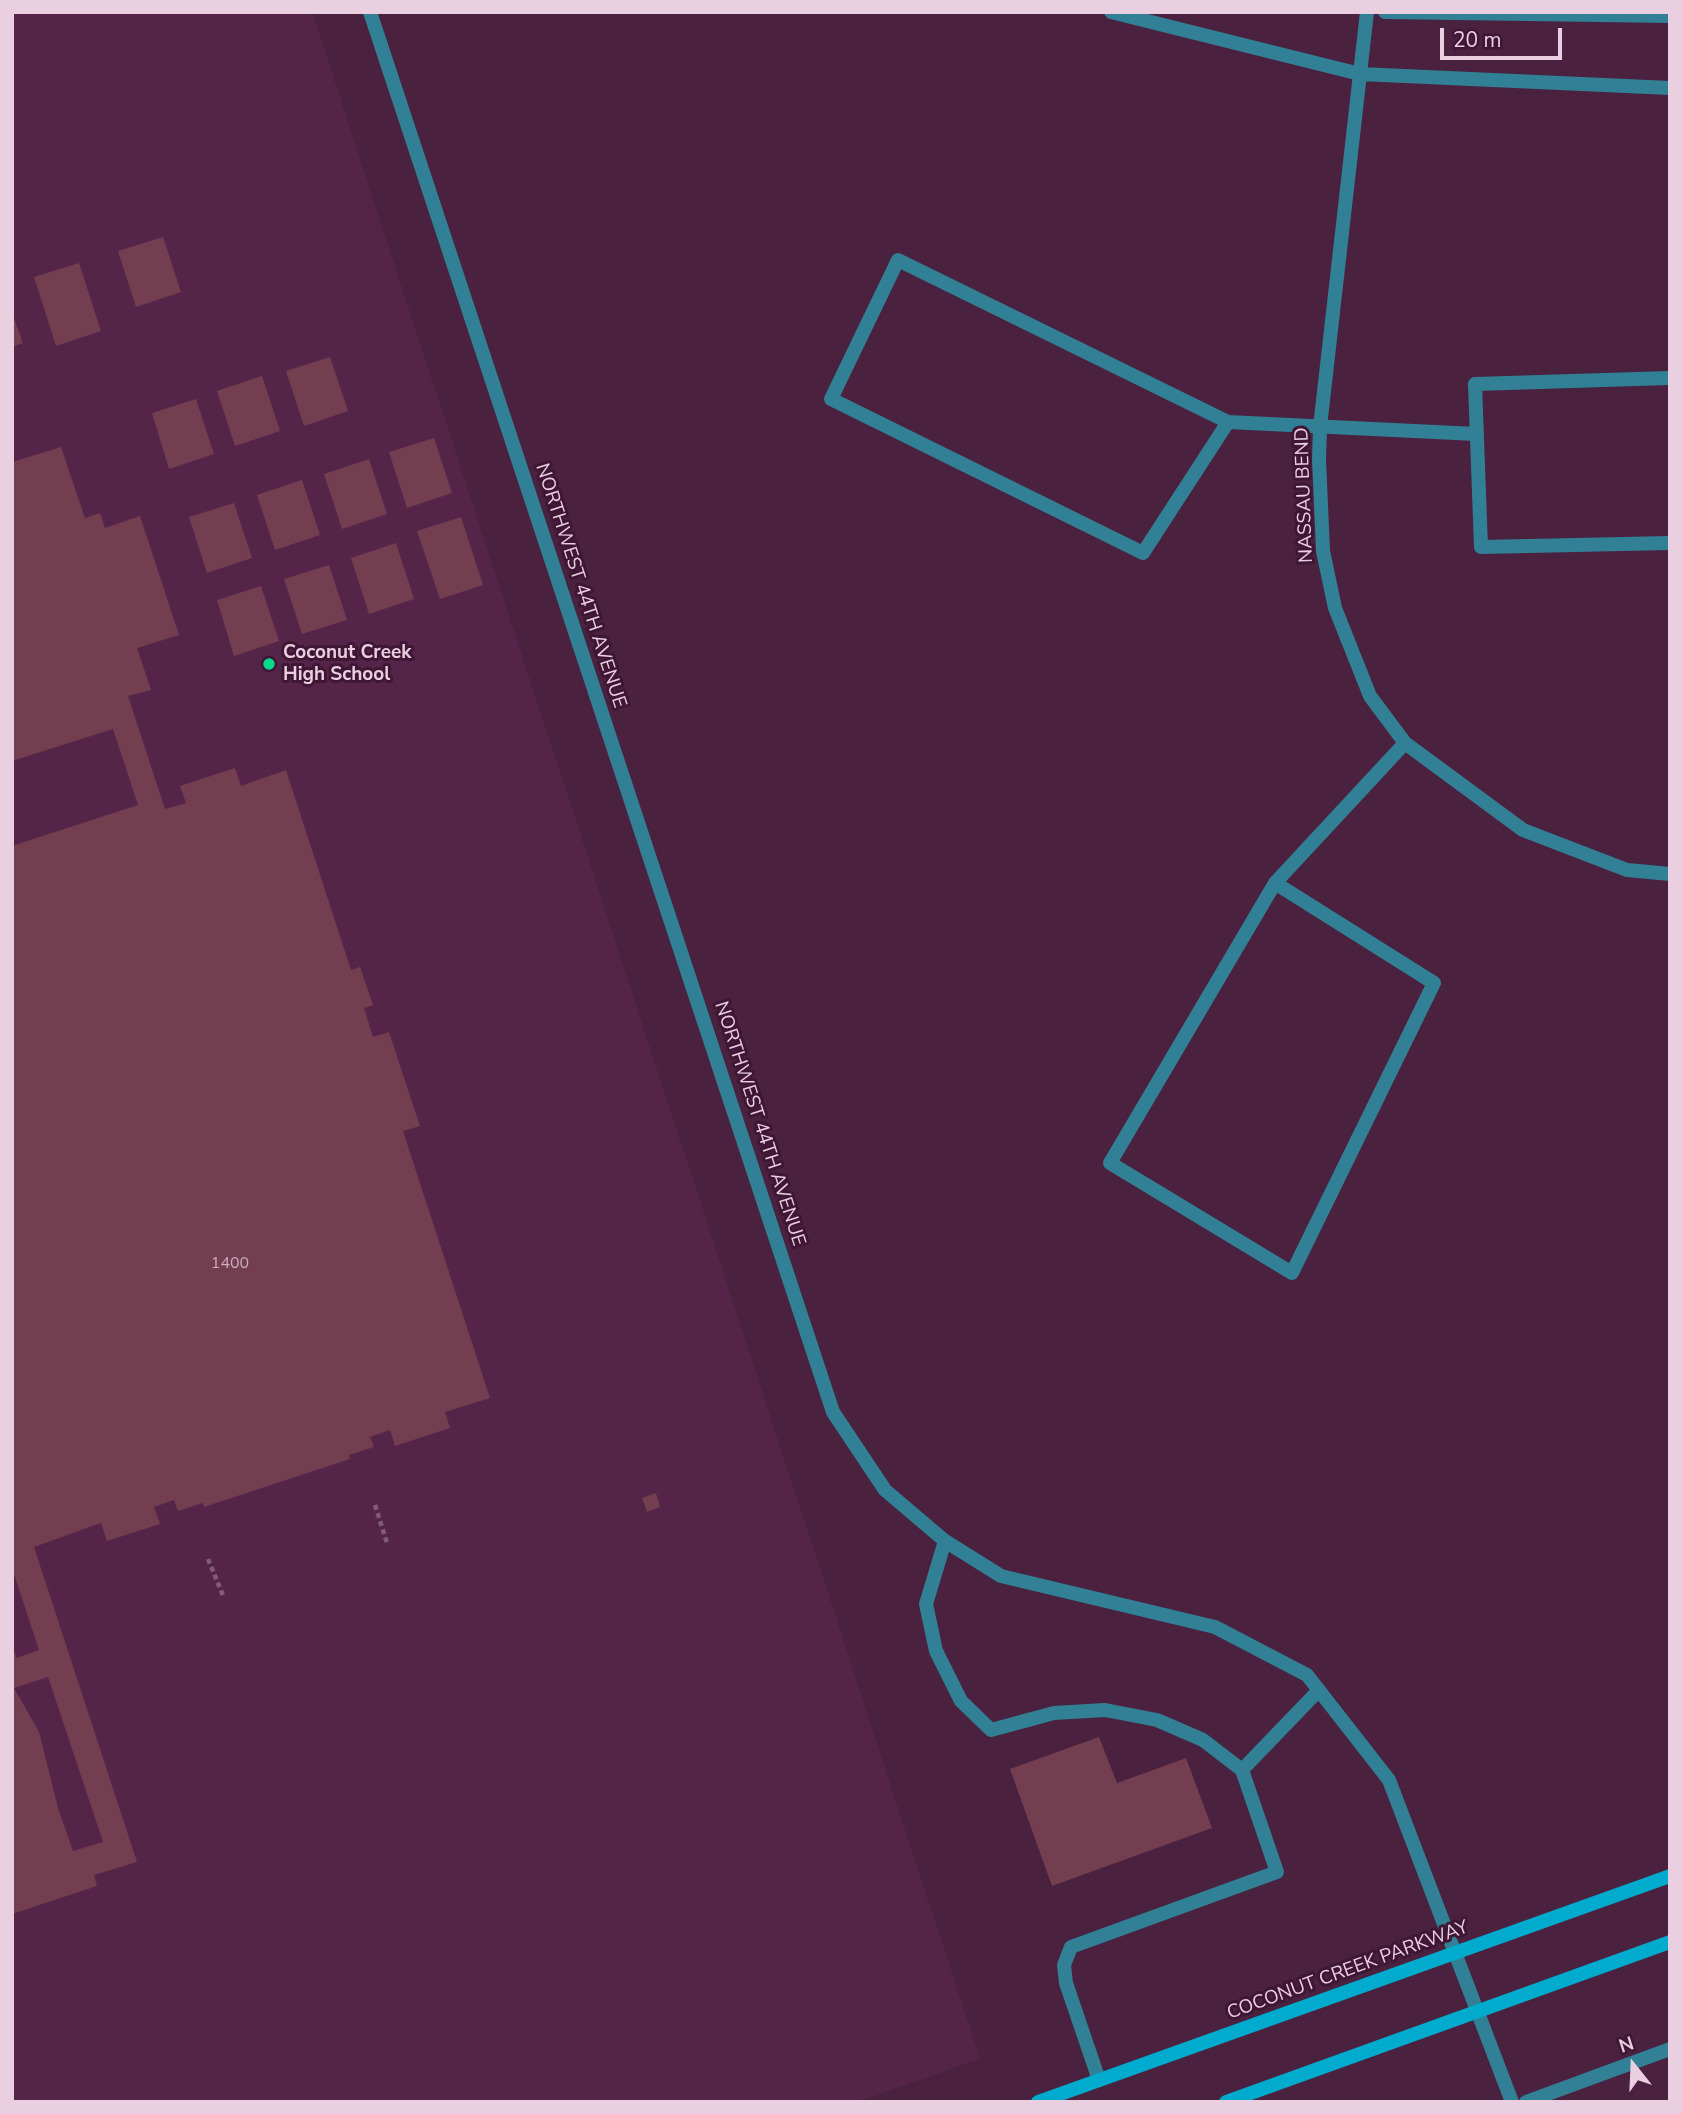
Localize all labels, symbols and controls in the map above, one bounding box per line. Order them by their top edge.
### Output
scale bar [1444,14,1566,58]
text: 20 m [1453,26,1502,54]
street label: NASSAU BEND [1291,427,1319,563]
street label: NORTHWEST 44TH AVENUE [530,461,630,711]
place label: Coconut Creek High School [283,642,411,686]
marker: Coconut Creek High School [261,656,277,672]
street label: NORTHWEST 44TH AVENUE [709,999,809,1249]
house number: 1400 [211,1254,249,1274]
street label: COCONUT CREEK PARKWAY [1224,1917,1472,2025]
north arrow [1598,2030,1668,2100]
text: N [1616,2030,1637,2060]

